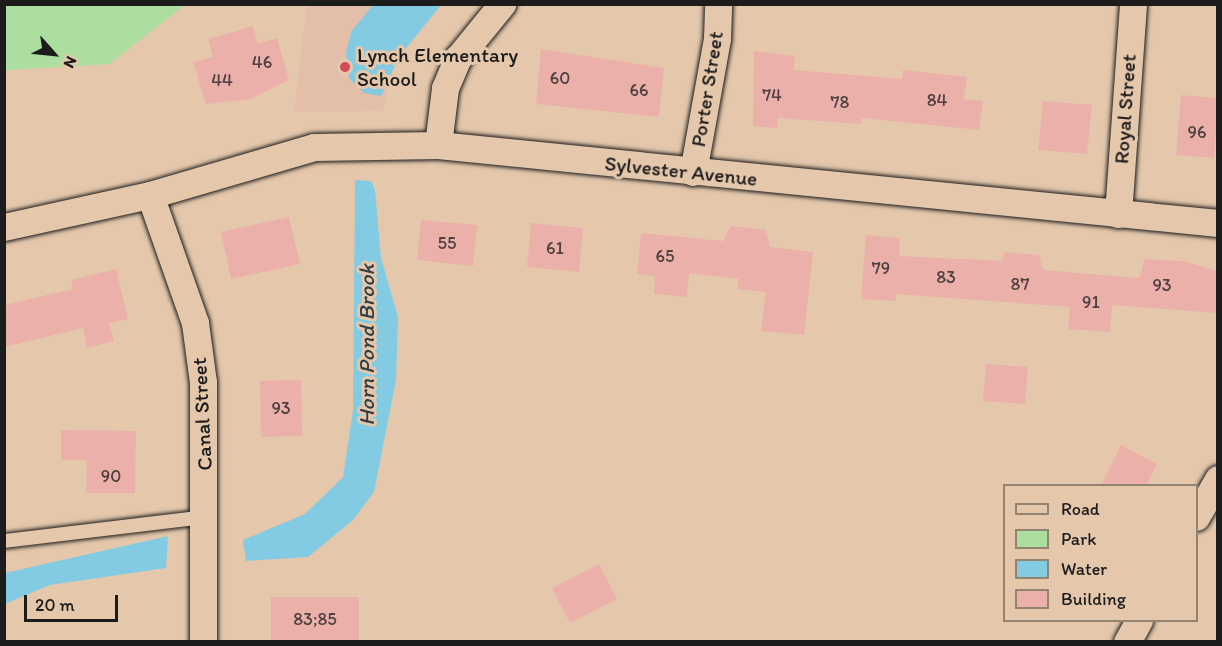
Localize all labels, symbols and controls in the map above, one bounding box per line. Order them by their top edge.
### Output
north arrow [24,24,84,84]
street label: Porter Street [685,29,729,149]
place label: Lynch Elementary School [357,42,517,92]
house number: 46 [252,51,272,73]
text: N [60,53,81,72]
street label: Royal Street [1109,53,1141,165]
marker: Lynch Elementary School [338,60,352,74]
house number: 60 [550,67,570,89]
house number: 44 [211,69,233,91]
house number: 66 [629,79,649,101]
house number: 74 [762,84,782,106]
house number: 84 [927,89,947,111]
house number: 78 [831,91,849,113]
house number: 96 [1188,121,1206,143]
street label: Sylvester Avenue [604,150,758,192]
house number: 55 [438,232,456,254]
house number: 61 [546,237,564,259]
house number: 65 [656,245,674,267]
house number: 79 [872,257,890,279]
water label: Horn Pond Brook [354,265,380,425]
house number: 83 [936,266,956,288]
house number: 87 [1011,273,1029,295]
house number: 93 [1152,274,1172,296]
house number: 91 [1082,291,1100,313]
street label: Canal Street [186,357,218,471]
house number: 93 [271,397,291,419]
house number: 90 [101,465,121,487]
legend [1003,484,1198,622]
text: Road [1061,498,1100,520]
text: Park [1061,528,1096,550]
text: Water [1061,558,1107,580]
scale bar [27,583,122,621]
text: Building [1061,588,1126,610]
text: 20 m [35,594,75,616]
house number: 83;85 [293,608,337,630]

